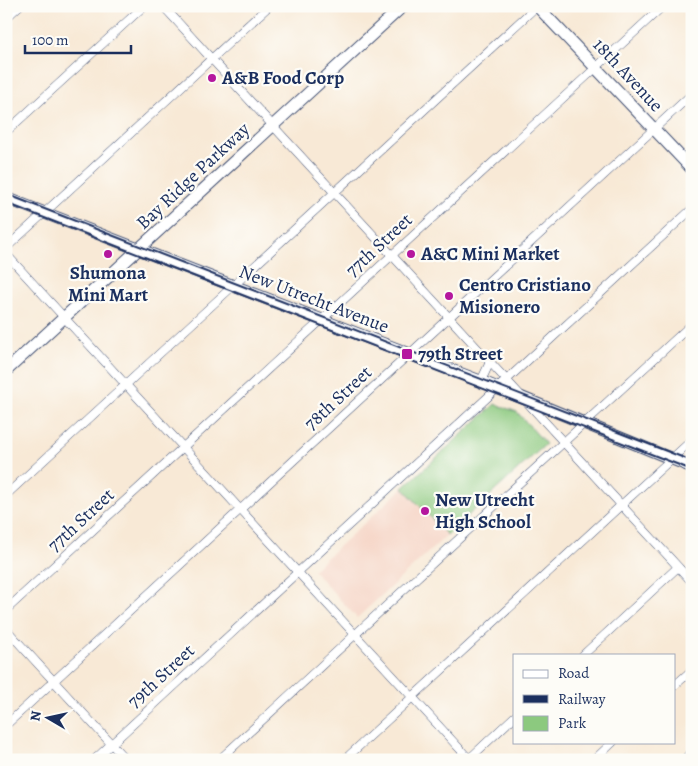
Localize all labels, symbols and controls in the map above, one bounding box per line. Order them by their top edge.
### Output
scale bar [25,22,131,54]
text: 100 m [32,30,69,50]
street label: 18th Avenue [587,32,669,118]
place label: A&B Food Corp [221,65,344,91]
marker: A&B Food Corp [206,72,218,84]
street label: Bay Ridge Parkway [131,116,256,235]
street label: 77th Street [340,207,418,283]
place label: A&C Mini Market [420,241,560,267]
marker: Shumona Mini Mart [102,248,114,260]
marker: A&C Mini Market [405,248,417,260]
street label: New Utrecht Avenue [235,258,393,340]
place label: Shumona Mini Mart [68,260,149,308]
place label: Centro Cristiano Misionero [459,272,591,320]
marker: Centro Cristiano Misionero [443,290,455,302]
place label: 79th Street [418,341,504,367]
marker: 79th Street [400,347,414,361]
street label: 78th Street [298,360,378,436]
street label: 77th Street [42,482,120,558]
place label: New Utrecht High School [435,487,535,535]
marker: New Utrecht High School [419,505,431,517]
street label: 79th Street [122,638,200,714]
legend [513,654,676,744]
text: Road [558,663,590,683]
text: Railway [558,689,606,709]
north arrow [22,694,72,744]
text: N [25,710,46,723]
text: Park [558,713,587,733]

